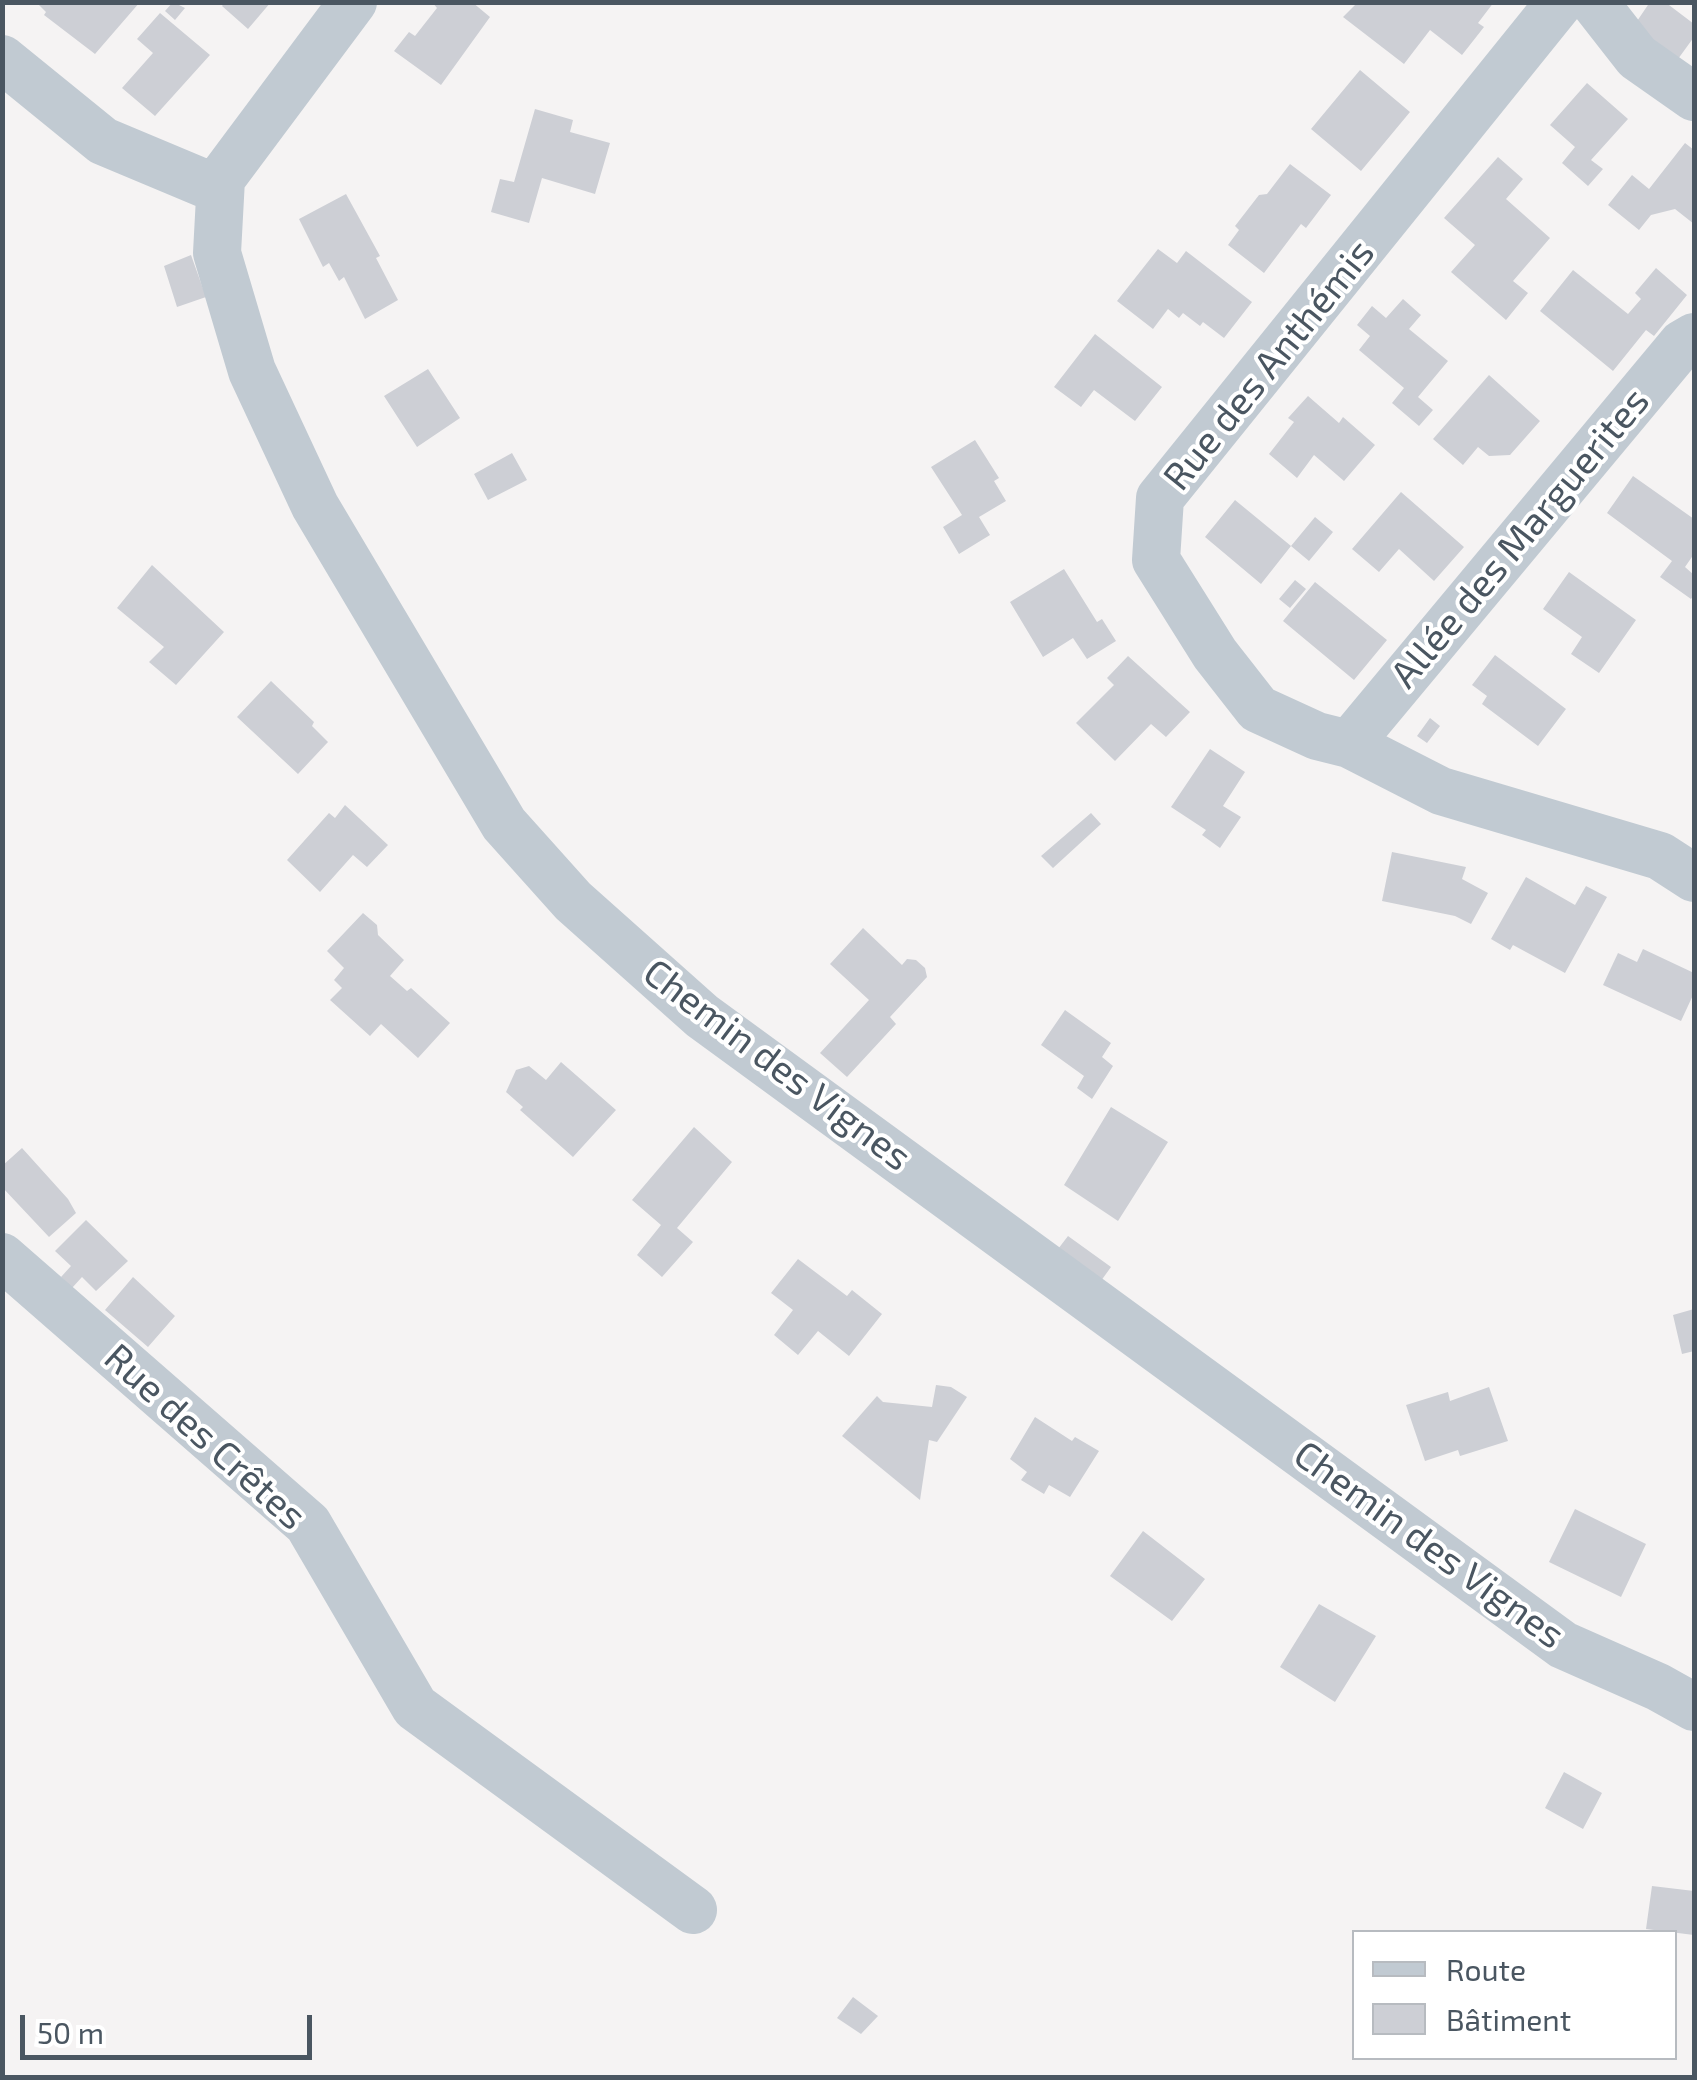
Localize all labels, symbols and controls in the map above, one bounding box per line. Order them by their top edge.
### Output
street label: Rue des Anthémis [1154,231,1384,499]
street label: Allée des Marguerites [1381,379,1659,697]
street label: Chemin des Vignes [634,950,920,1180]
street label: Rue des Crêtes [95,1335,315,1539]
street label: Chemin des Vignes [1285,1432,1573,1658]
legend [1352,1930,1677,2060]
text: Route [1446,1951,1526,1987]
scale bar [25,1995,318,2057]
text: Bâtiment [1446,2001,1571,2037]
text: 50 m [37,2014,104,2050]

